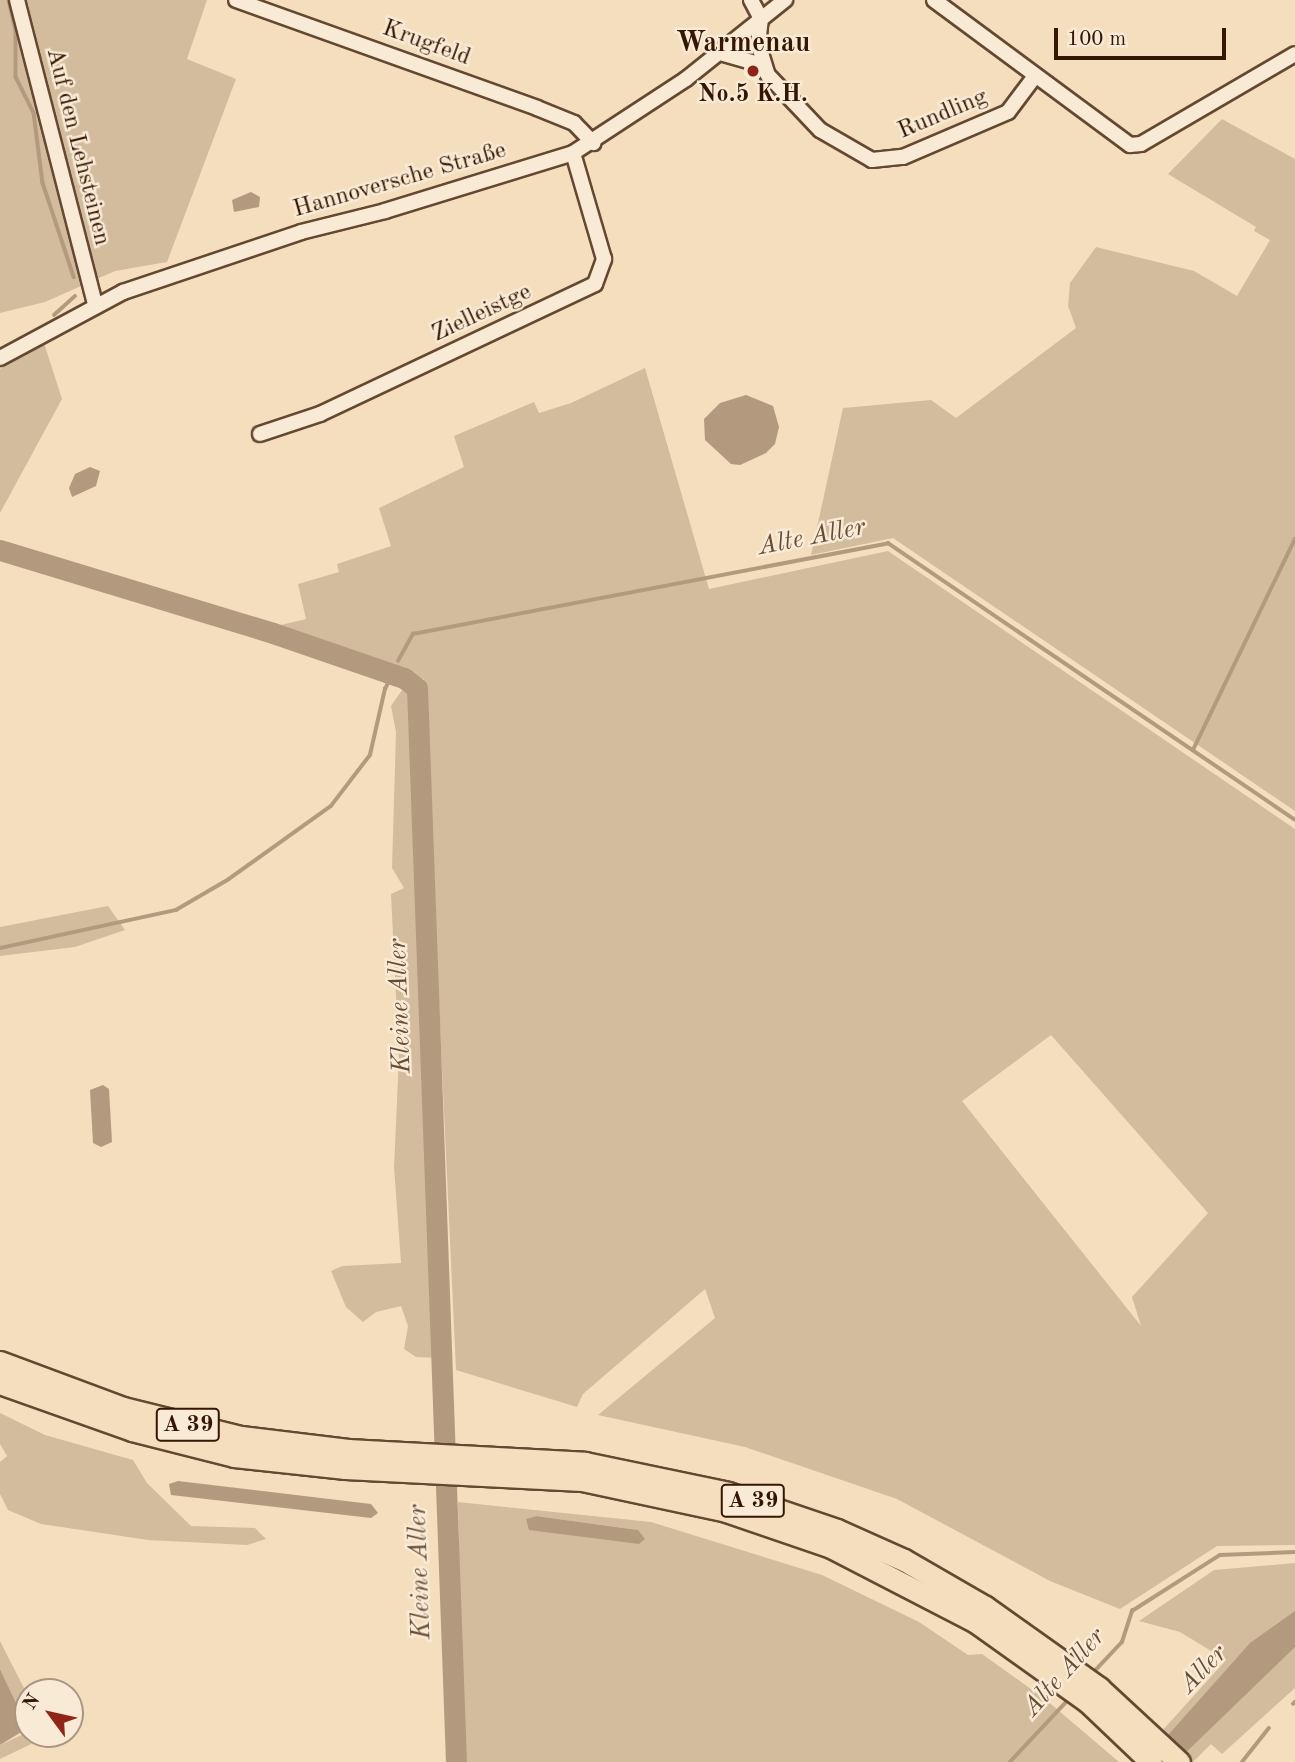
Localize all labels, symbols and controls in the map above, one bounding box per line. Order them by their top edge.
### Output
scale bar [1057,14,1228,58]
street label: Krugfeld [378,15,474,73]
district label: Warmenau [676,27,810,61]
text: 100 m [1067,29,1126,50]
street label: Auf den Lehsteinen [39,45,115,249]
marker: No.5 K.H. [745,63,761,79]
place label: No.5 K.H. [698,82,808,110]
street label: Rundling [894,83,992,147]
street label: Hannoversche Straße [290,137,510,225]
street label: Zielleistge [428,278,536,350]
water label: Alte Aller [756,512,868,564]
water label: Kleine Aller [383,938,419,1074]
road number: A 39 [155,1406,221,1444]
road number: A 39 [720,1482,786,1520]
water label: Kleine Aller [403,1504,439,1640]
water label: Alte Aller [1017,1622,1113,1724]
water label: Aller [1173,1639,1235,1701]
north arrow [14,1678,84,1748]
text: N [21,1691,45,1714]

